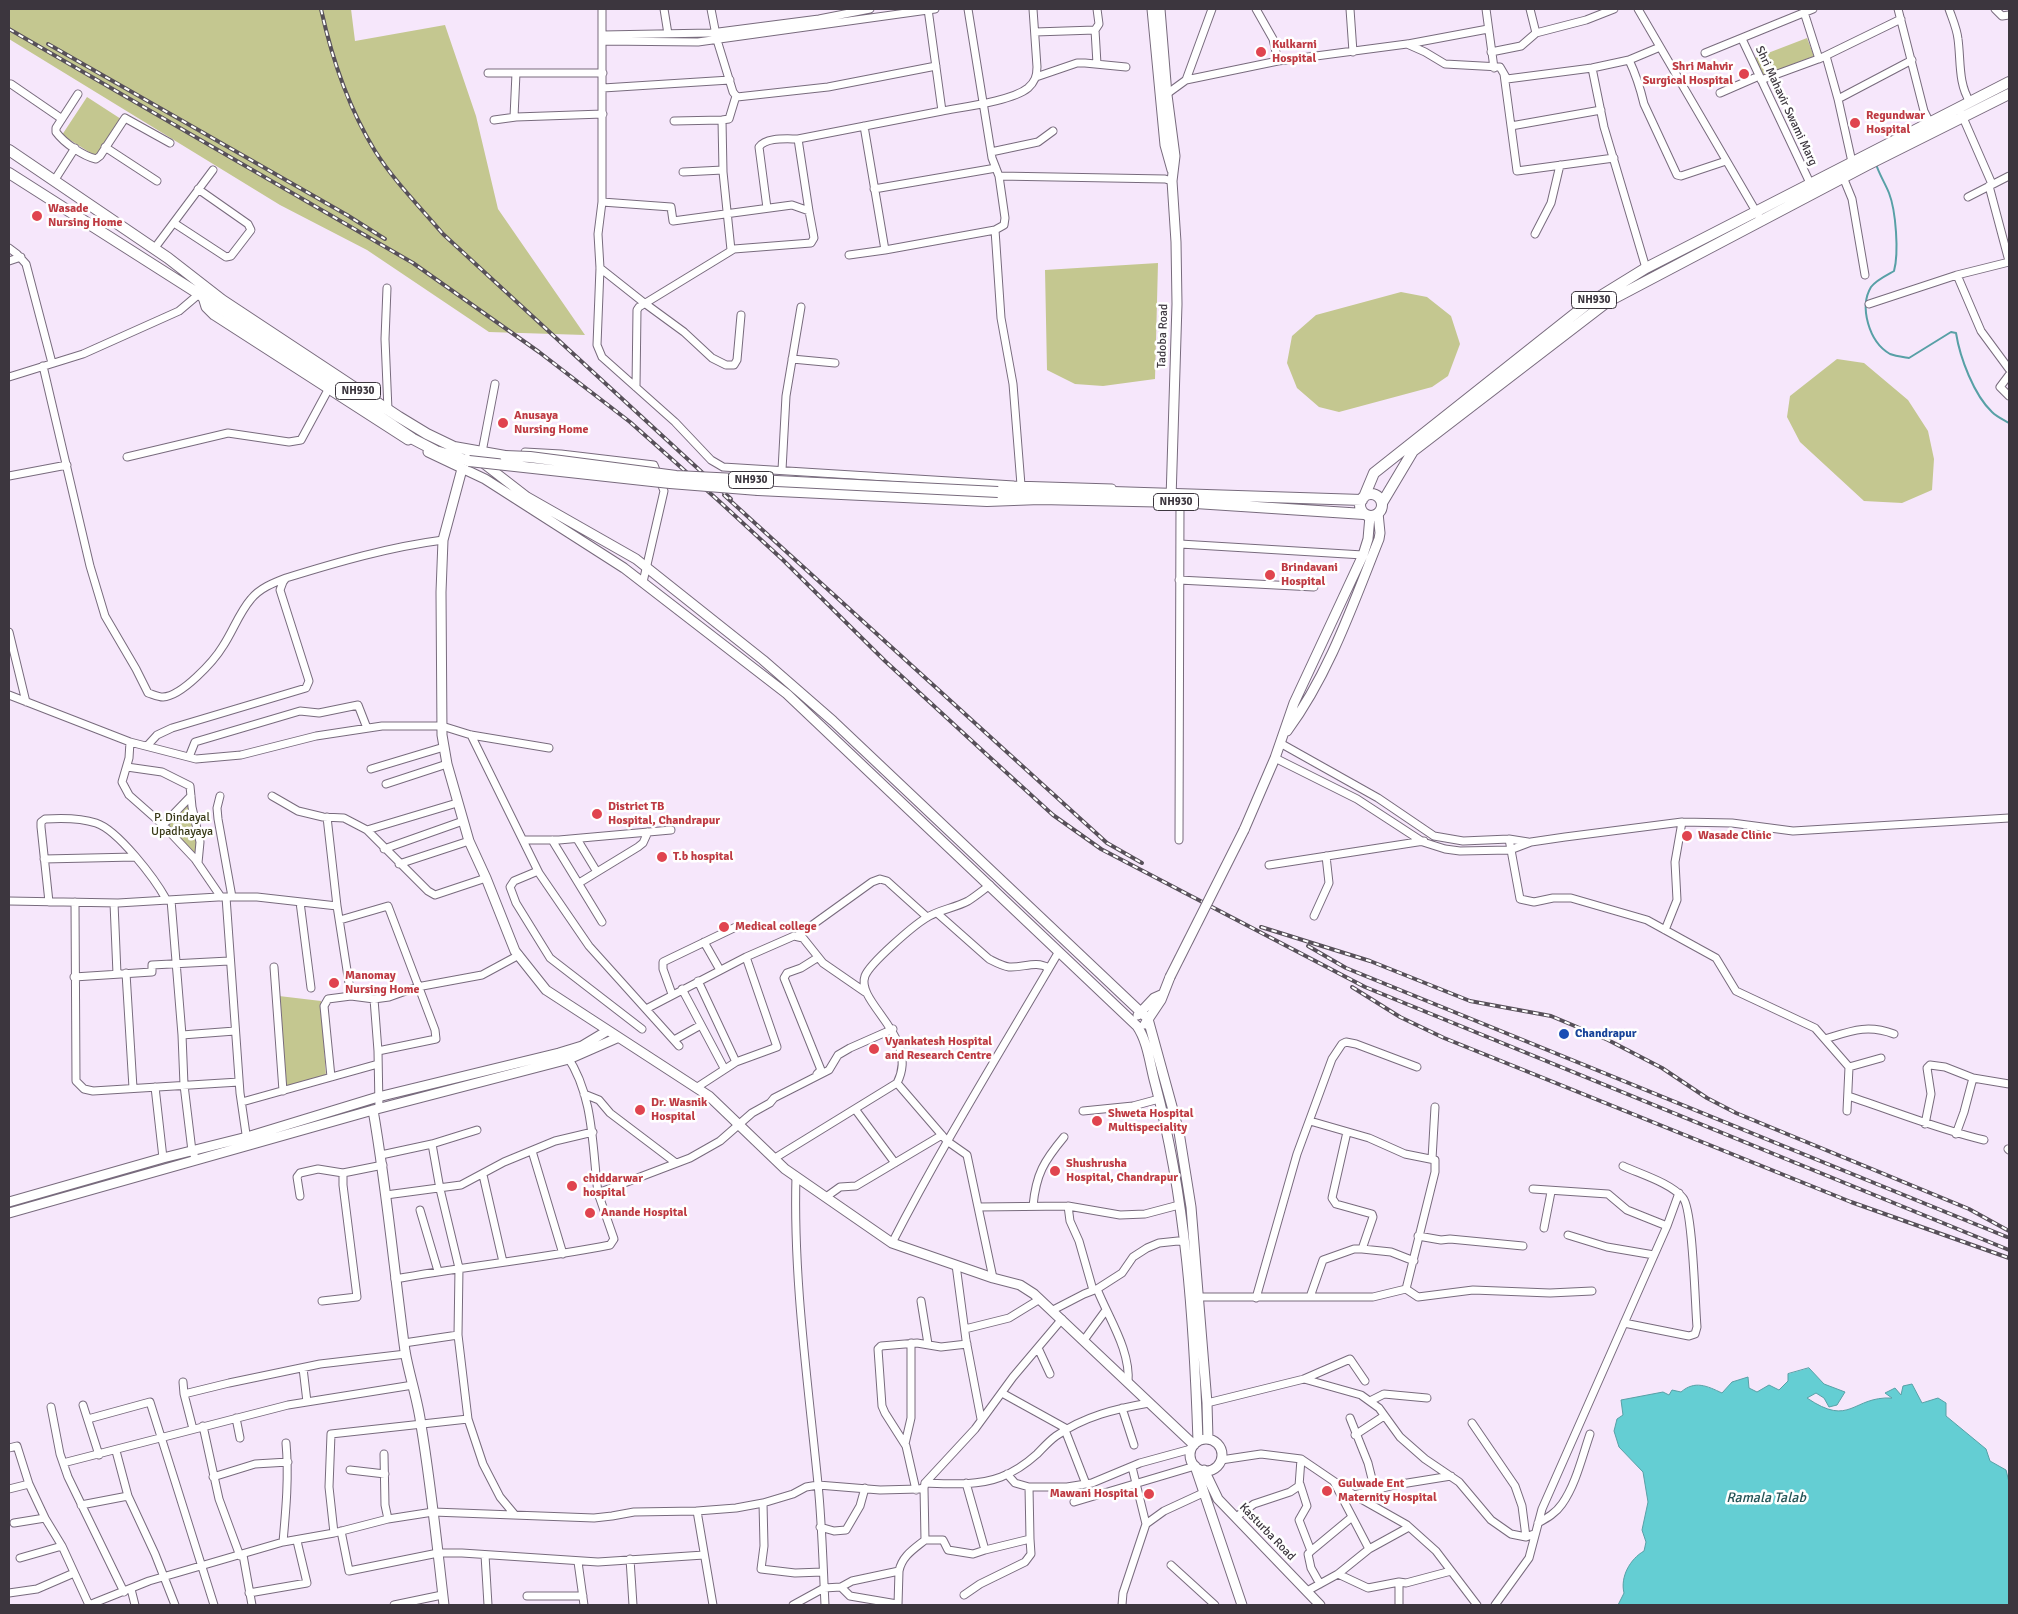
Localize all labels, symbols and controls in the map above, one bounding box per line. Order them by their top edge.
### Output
place label: Kulkarni Hospital [1272,38,1317,66]
street label: Shri Mahavir Swami Marg [1752,44,1820,168]
marker: Kulkarni Hospital [1254,45,1268,59]
place label: Shri Mahvir Surgical Hospital [1643,60,1733,88]
marker: Shri Mahvir Surgical Hospital [1737,67,1751,81]
place label: Regundwar Hospital [1866,109,1925,137]
marker: Regundwar Hospital [1848,116,1862,130]
place label: Wasade Nursing Home [48,202,122,230]
marker: Wasade Nursing Home [30,209,44,223]
road number: NH930 [1572,292,1616,308]
street label: Tadoba Road [1155,304,1171,368]
road number: NH930 [336,382,380,400]
place label: Anusaya Nursing Home [514,409,588,437]
marker: Anusaya Nursing Home [496,416,510,430]
road number: NH930 [728,472,774,488]
road number: NH930 [1154,494,1198,511]
place label: Brindavani Hospital [1281,561,1338,589]
marker: Brindavani Hospital [1263,568,1277,582]
place label: District TB Hospital, Chandrapur [608,800,720,828]
marker: District TB Hospital, Chandrapur [590,807,604,821]
park label: P. Dindayal Upadhayaya [151,811,213,839]
marker: Wasade Clinic [1680,829,1694,843]
place label: Wasade Clinic [1698,829,1771,843]
marker: T.b hospital [655,850,669,864]
place label: T.b hospital [673,850,733,864]
marker: Medical college [717,920,731,934]
place label: Medical college [735,920,817,934]
place label: Manomay Nursing Home [345,969,419,997]
marker: Manomay Nursing Home [327,976,341,990]
marker: Chandrapur [1557,1027,1571,1041]
place label: Chandrapur [1575,1027,1637,1041]
place label: Vyankatesh Hospital and Research Centre [885,1035,992,1063]
marker: Vyankatesh Hospital and Research Centre [867,1042,881,1056]
place label: Dr. Wasnik Hospital [651,1096,707,1124]
marker: Dr. Wasnik Hospital [633,1103,647,1117]
place label: Shweta Hospital Multispeciality [1108,1107,1194,1135]
marker: Shweta Hospital Multispeciality [1090,1114,1104,1128]
place label: Shushrusha Hospital, Chandrapur [1066,1157,1178,1185]
marker: Shushrusha Hospital, Chandrapur [1048,1164,1062,1178]
place label: chiddarwar hospital [583,1172,643,1200]
marker: chiddarwar hospital [565,1179,579,1193]
marker: Anande Hospital [583,1206,597,1220]
place label: Anande Hospital [601,1206,687,1220]
place label: Gulwade Ent Maternity Hospital [1338,1477,1437,1505]
marker: Gulwade Ent Maternity Hospital [1320,1484,1334,1498]
place label: Mawani Hospital [1050,1487,1138,1501]
marker: Mawani Hospital [1142,1487,1156,1501]
water label: Ramala Talab [1726,1490,1806,1506]
street label: Kasturba Road [1236,1500,1298,1564]

